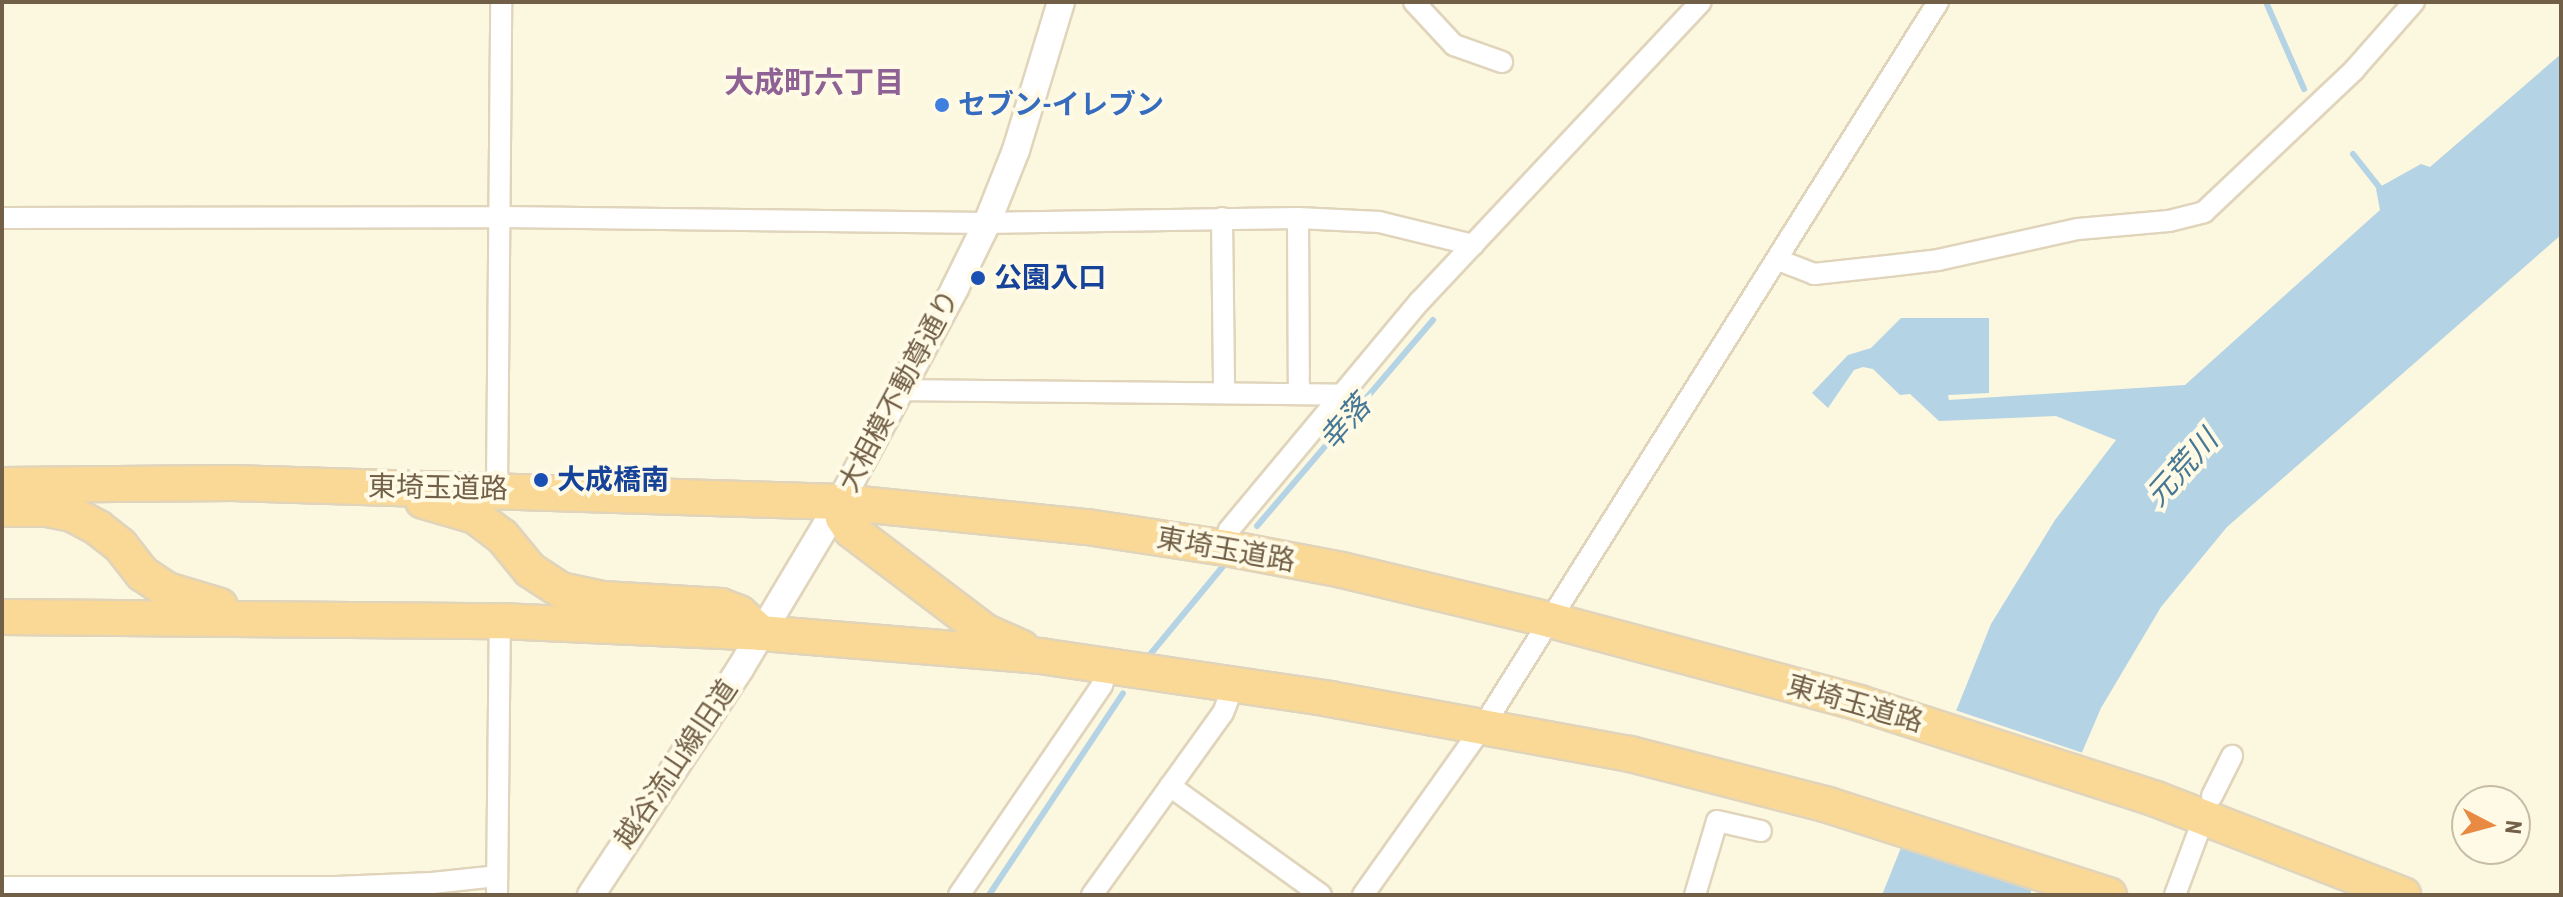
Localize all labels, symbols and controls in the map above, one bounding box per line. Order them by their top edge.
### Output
district label: 大成町六丁目 [724,65,904,101]
place label: セブン-イレブン [958,88,1164,122]
marker: セブン-イレブン [933,96,951,114]
place label: 公園入口 [994,261,1106,295]
marker: 公園入口 [969,269,987,287]
street label: 大相模不動尊通り [832,284,966,498]
water label: 幸落 [1312,389,1378,457]
water label: 元荒川 [2139,423,2225,513]
place label: 大成橋南 [557,463,669,497]
street label: 東埼玉道路 [368,470,508,506]
marker: 大成橋南 [532,471,550,489]
street label: 東埼玉道路 [1154,521,1298,579]
street label: 東埼玉道路 [1783,669,1927,739]
street label: 越谷流山線旧道 [607,673,745,855]
north arrow [2451,785,2531,865]
text: N [2500,819,2527,835]

